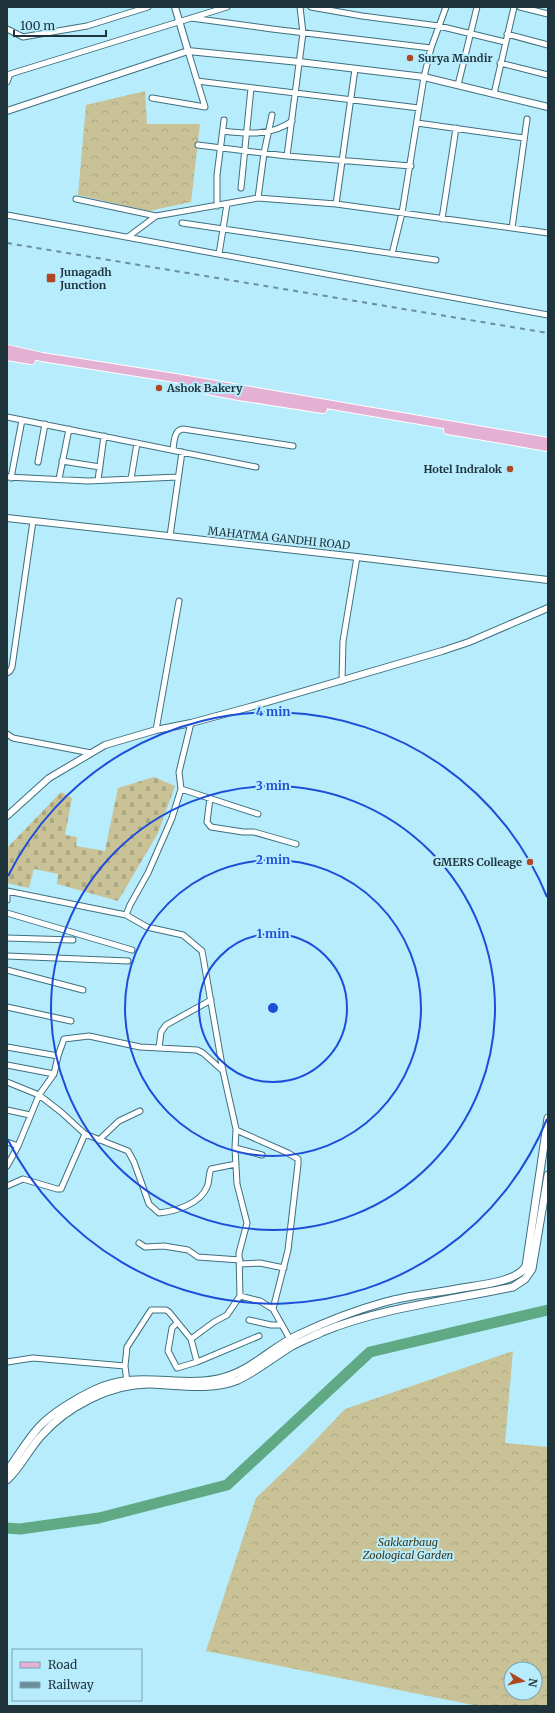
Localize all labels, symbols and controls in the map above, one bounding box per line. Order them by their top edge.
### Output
scale bar [14,12,106,38]
text: 100 m [20,18,55,33]
place label: Surya Mandir [418,51,493,65]
marker: Surya Mandir [405,53,415,63]
place label: Junagadh Junction [59,265,112,292]
marker: Junagadh Junction [45,272,57,284]
place label: Ashok Bakery [166,381,243,395]
marker: Ashok Bakery [154,383,164,393]
place label: Hotel Indralok [424,462,503,476]
marker: Hotel Indralok [505,464,515,474]
street label: MAHATMA GANDHI ROAD [207,524,351,552]
text: 4 min [256,704,290,719]
text: 3 min [256,778,290,793]
text: 2 min [256,852,290,867]
place label: GMERS Colleage [433,855,522,869]
marker: GMERS Colleage [525,857,535,867]
text: 1 min [257,926,289,941]
centre of rings [266,1001,280,1015]
park label: Sakkarbaug Zoological Garden [362,1535,454,1562]
legend [12,1649,142,1701]
text: Road [48,1657,77,1672]
north arrow [503,1661,543,1701]
text: Railway [48,1677,94,1692]
text: N [525,1677,540,1688]

